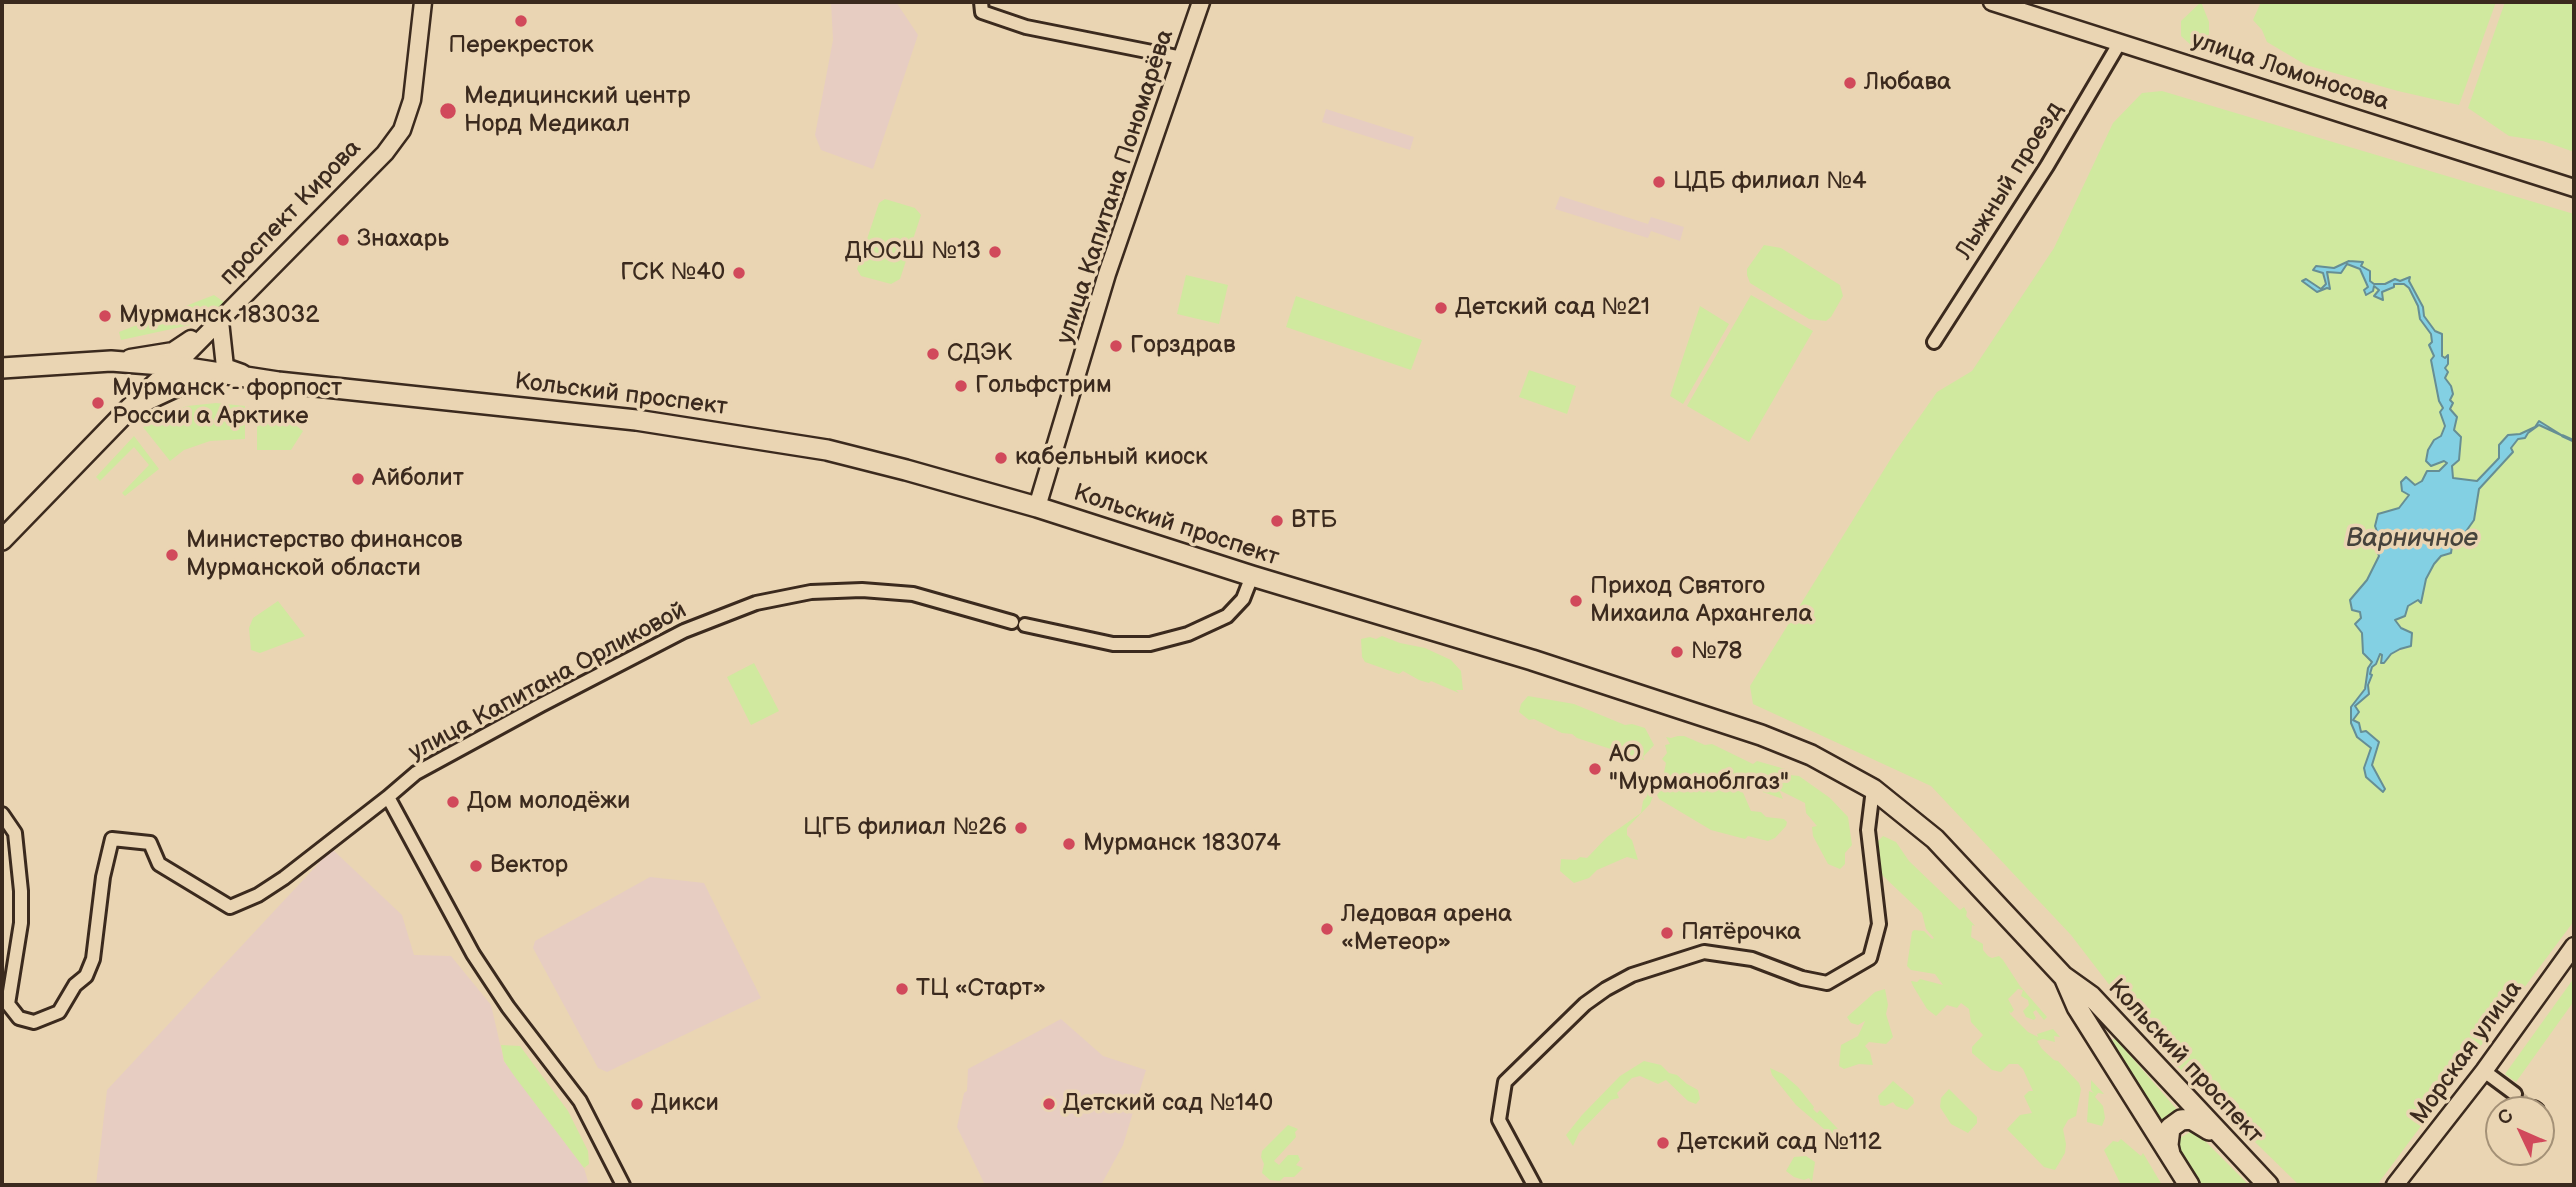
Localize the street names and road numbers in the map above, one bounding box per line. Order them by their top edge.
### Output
street label: улица Капитана Пономарёва [1051,26,1181,348]
street label: улица Ломоносова [2188,26,2392,118]
street label: Лыжный проезд [1950,97,2070,265]
street label: проспект Кирова [214,134,368,292]
street label: Кольский проспект [513,368,729,422]
street label: Кольский проспект [1070,479,1282,573]
street label: улица Капитана Орликовой [404,596,692,768]
street label: Кольский проспект [2101,974,2269,1150]
street label: Морская улица [2405,976,2529,1130]

